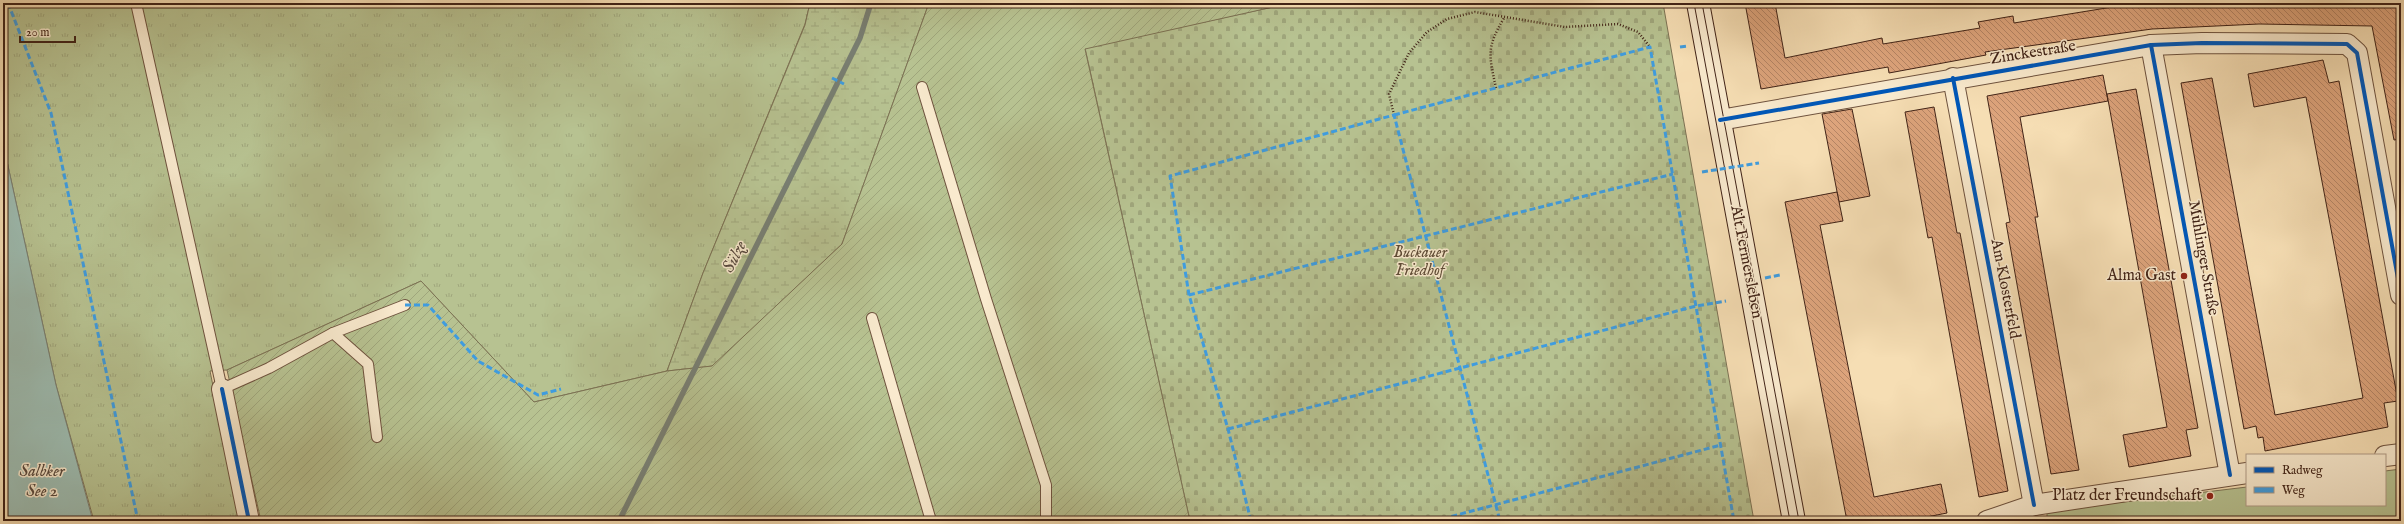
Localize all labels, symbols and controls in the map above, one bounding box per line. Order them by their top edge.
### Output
scale bar [20,18,75,44]
text: 20 m [26,25,49,40]
street label: Zinckestraße [1989,36,2077,70]
street label: Mühlinger Straße [2183,199,2223,317]
street label: Alt Fermersleben [1725,203,1767,321]
street label: Am Klosterfeld [1985,236,2025,341]
water label: Sülze [718,237,752,276]
park label: Buckauer Friedhof [1393,243,1449,281]
place label: Alma Gast [2106,266,2177,286]
marker: Alma Gast [2179,271,2189,281]
legend [2246,454,2386,506]
water label: Salbker See 2 [19,461,66,502]
text: Radweg [2282,463,2323,478]
text: Weg [2282,483,2305,498]
place label: Platz der Freundschaft [2052,486,2203,506]
marker: Platz der Freundschaft [2205,491,2215,501]

